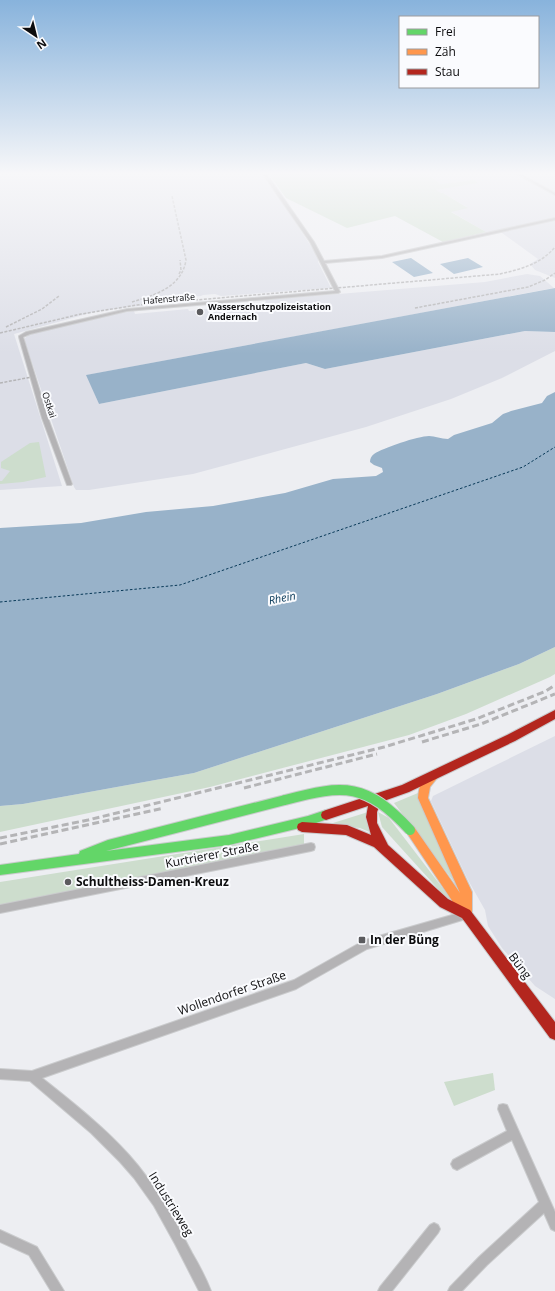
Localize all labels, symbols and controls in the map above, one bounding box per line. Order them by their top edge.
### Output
north arrow [16,16,56,56]
legend [399,16,539,88]
text: Frei [435,23,456,40]
text: N [34,36,50,53]
text: Zäh [435,43,456,60]
text: Stau [435,63,460,80]
street label: Hafenstraße [142,290,195,307]
place label: Wasserschutzpolizeistation Andernach [208,300,331,323]
marker: Wasserschutzpolizeistation Andernach [195,307,205,317]
street label: Ostkai [39,390,60,419]
water label: Rhein [267,588,297,607]
street label: Kurtrierer Straße [164,837,260,872]
place label: Schultheiss-Damen-Kreuz [76,873,229,890]
marker: Schultheiss-Damen-Kreuz [63,877,73,887]
place label: In der Büng [370,931,439,948]
marker: In der Büng [357,935,367,945]
street label: Büng [505,949,536,983]
street label: Wollendorfer Straße [175,966,288,1019]
street label: Industrieweg [145,1168,198,1239]

